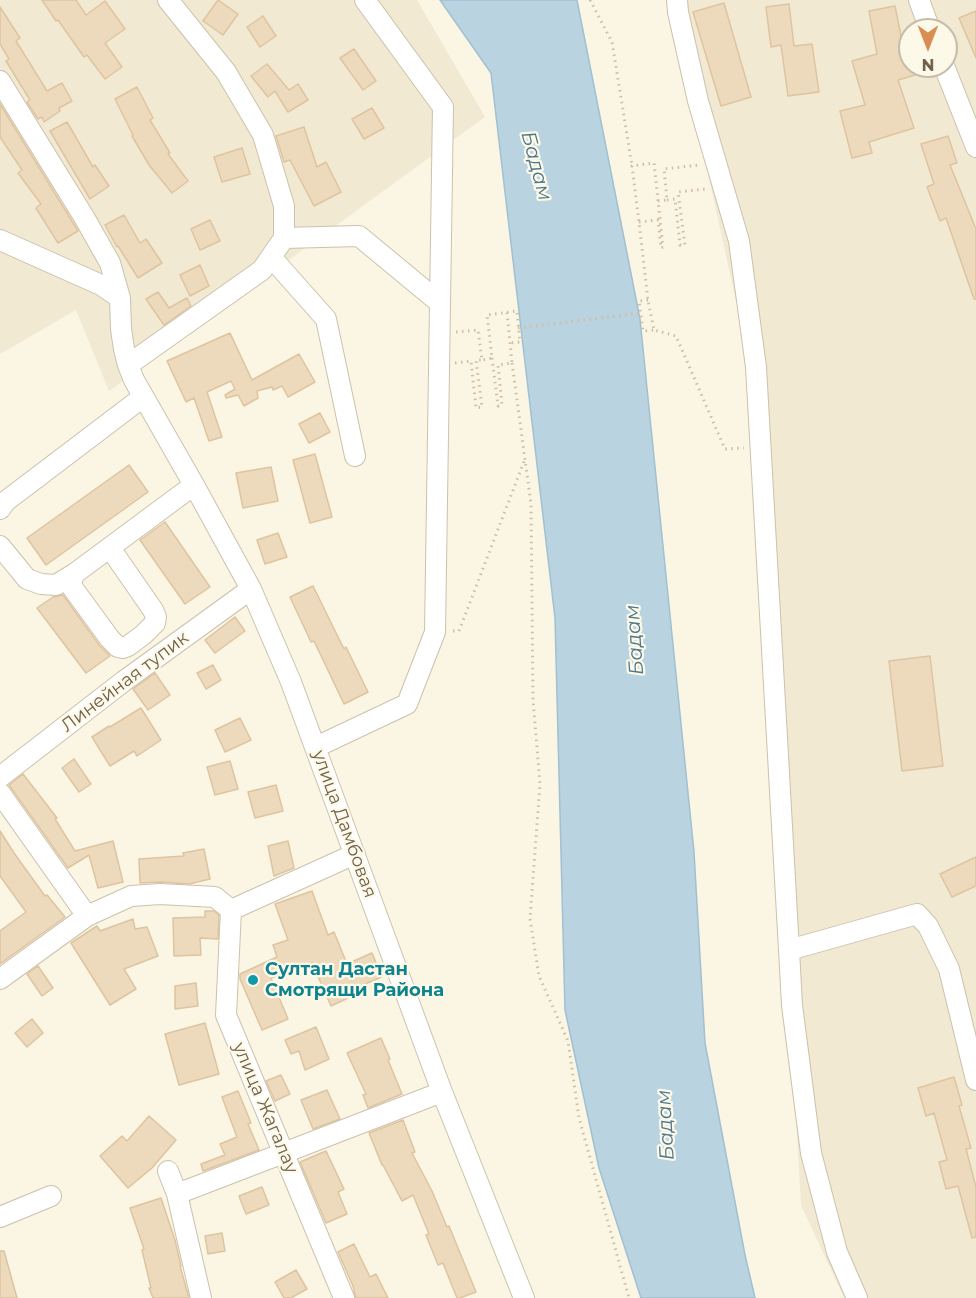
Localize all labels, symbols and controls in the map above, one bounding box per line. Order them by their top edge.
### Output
north arrow [898,18,958,78]
text: N [922,55,934,74]
water label: Бадам [515,129,557,203]
water label: Бадам [621,604,649,676]
street label: Линейная тупик [57,627,193,737]
street label: улица Дамбовая [307,747,381,901]
place label: Султан Дастан Смотрящи Района [265,959,444,1002]
marker: Султан Дастан Смотрящи Района [246,973,260,987]
street label: улица Жагалау [228,1039,302,1177]
water label: Бадам [652,1089,680,1161]

